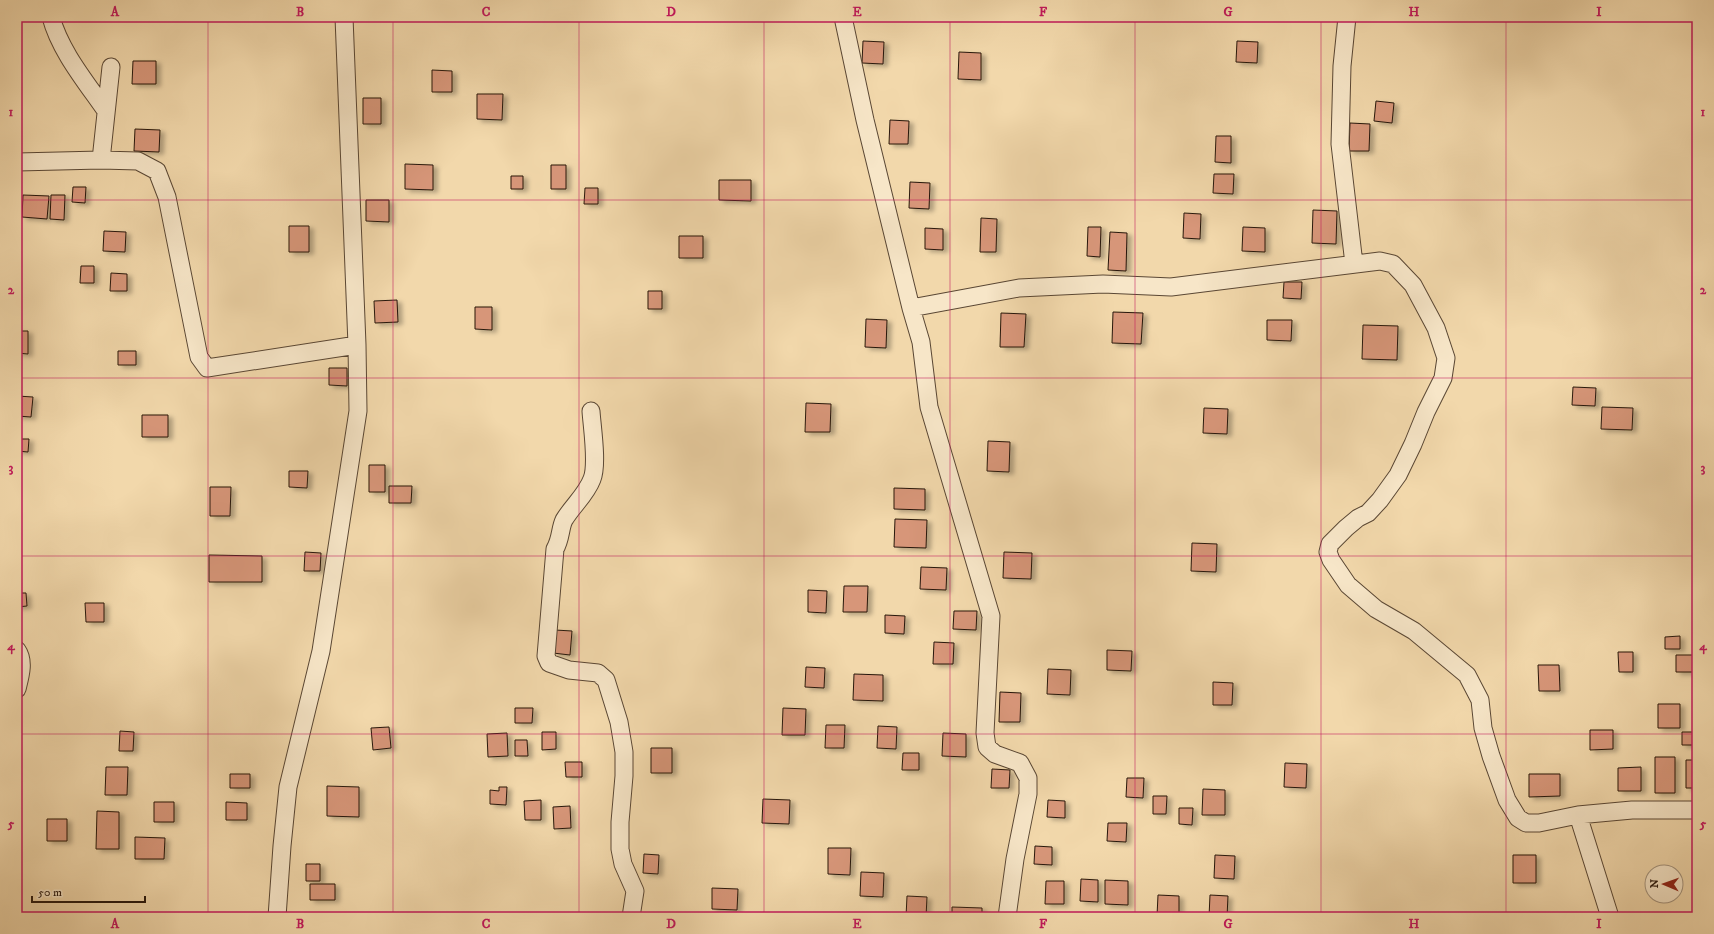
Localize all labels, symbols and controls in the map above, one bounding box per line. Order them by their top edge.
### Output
text: A [110,4,120,20]
text: B [296,4,304,20]
text: C [482,4,491,20]
text: D [666,4,676,20]
text: E [852,4,862,20]
text: F [1039,4,1048,20]
text: G [1223,4,1233,20]
text: H [1409,4,1420,20]
text: I [1596,4,1602,20]
text: 1 [9,104,14,120]
text: 1 [1701,104,1706,120]
text: 2 [8,282,15,298]
text: 2 [1700,282,1707,298]
text: 3 [9,460,14,476]
text: 3 [1701,460,1706,476]
text: 4 [6,638,15,655]
text: 4 [1698,638,1707,655]
text: 5 [7,816,15,832]
text: 5 [1699,816,1707,832]
north arrow [1644,864,1684,904]
scale bar [32,878,145,904]
text: N [1648,879,1662,888]
text: 50 m [38,885,62,900]
text: A [110,916,120,932]
text: B [296,916,304,932]
text: C [482,916,491,932]
text: D [666,916,676,932]
text: E [852,916,862,932]
text: F [1039,916,1048,932]
text: G [1223,916,1233,932]
text: H [1409,916,1420,932]
text: I [1596,916,1602,932]

